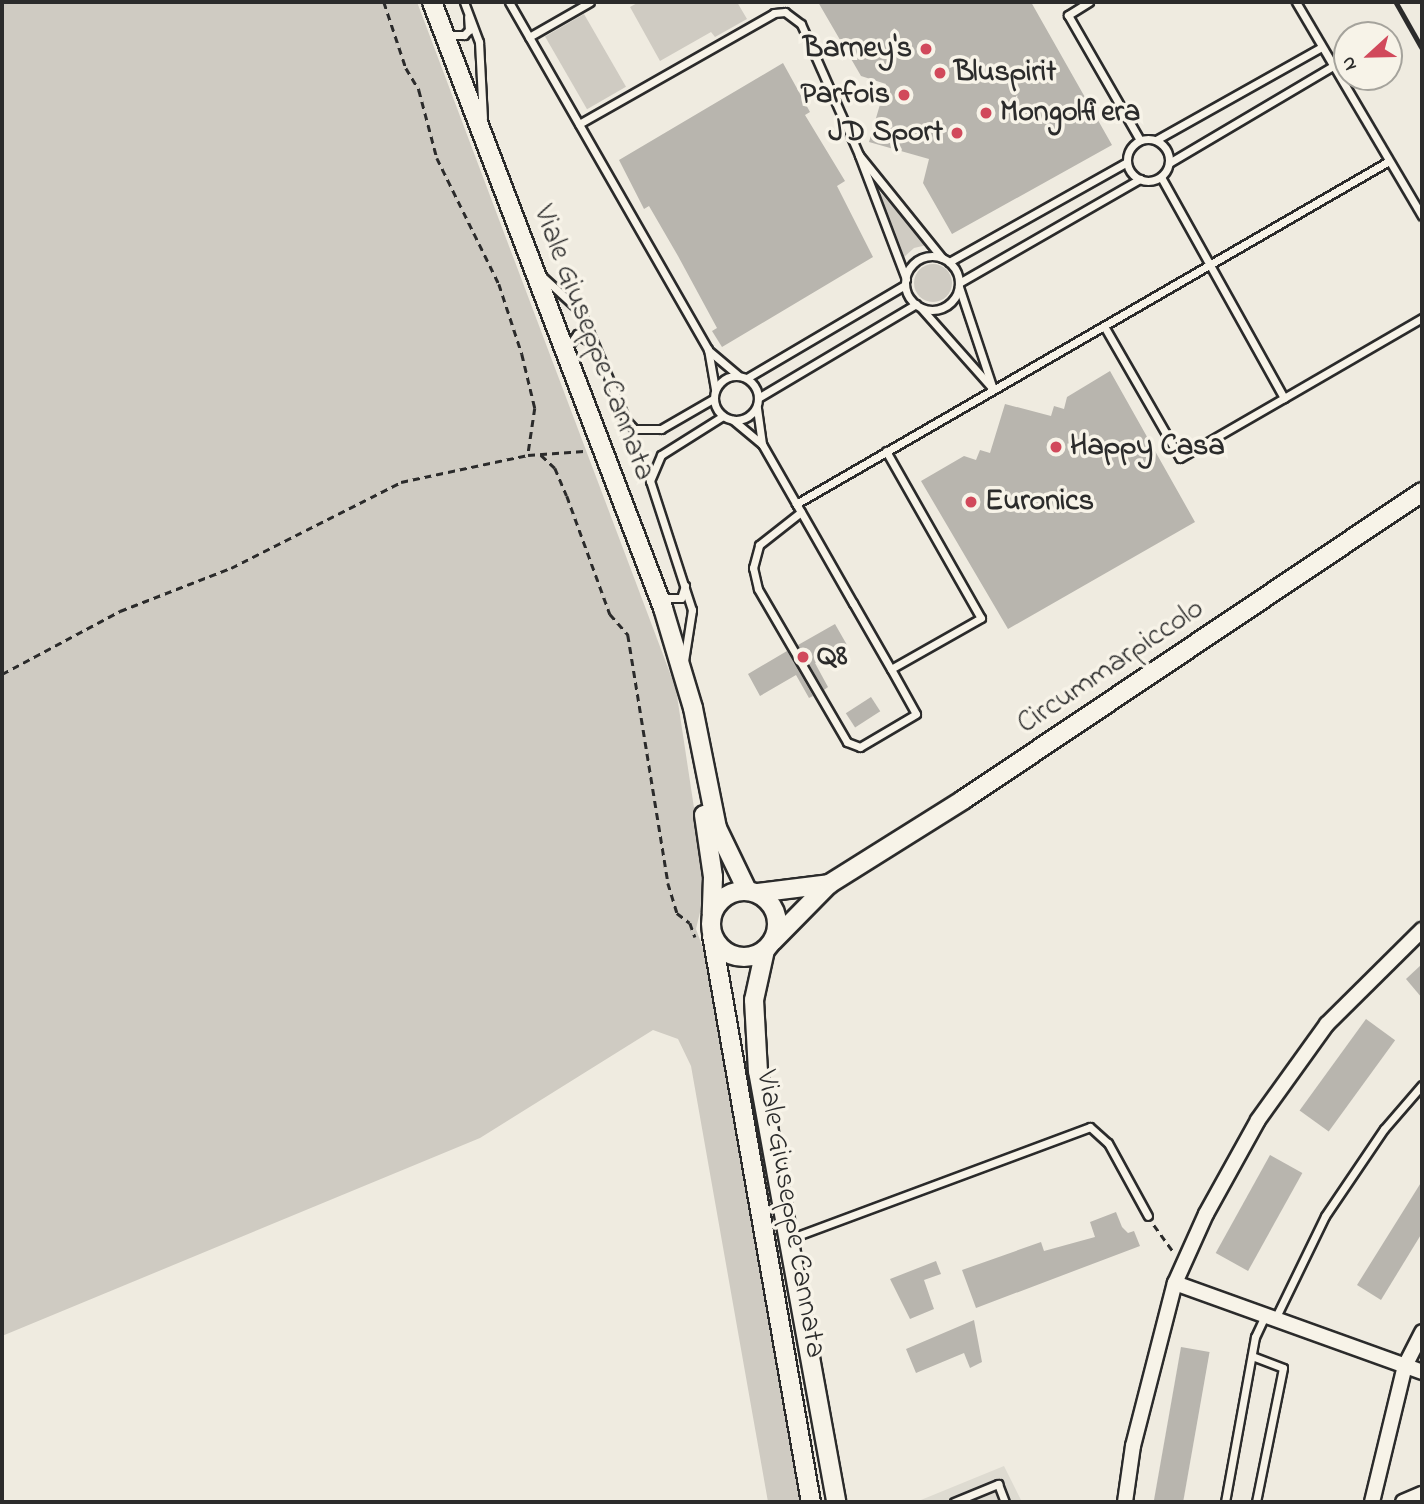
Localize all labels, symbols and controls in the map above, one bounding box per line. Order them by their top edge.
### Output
north arrow [1333,21,1403,91]
place label: Barney's [803,31,912,67]
marker: Barney's [918,41,934,57]
text: N [1335,52,1365,74]
place label: Bluspirit [954,55,1056,91]
marker: Bluspirit [932,65,948,81]
place label: Parfois [801,77,890,113]
marker: Parfois [896,87,912,103]
place label: Mongolfiera [1000,95,1140,131]
marker: Mongolfiera [978,105,994,121]
place label: JD Sport [828,115,943,151]
marker: JD Sport [949,125,965,141]
street label: Viale Giuseppe Cannata [524,200,662,486]
place label: Happy Casa [1070,429,1225,465]
marker: Happy Casa [1048,439,1064,455]
place label: Euronics [985,484,1094,520]
marker: Euronics [963,494,979,510]
street label: Circummarpiccolo [1011,591,1211,743]
place label: Q8 [817,639,848,675]
marker: Q8 [795,649,811,665]
street label: Viale Giuseppe Cannata [747,1067,833,1361]

